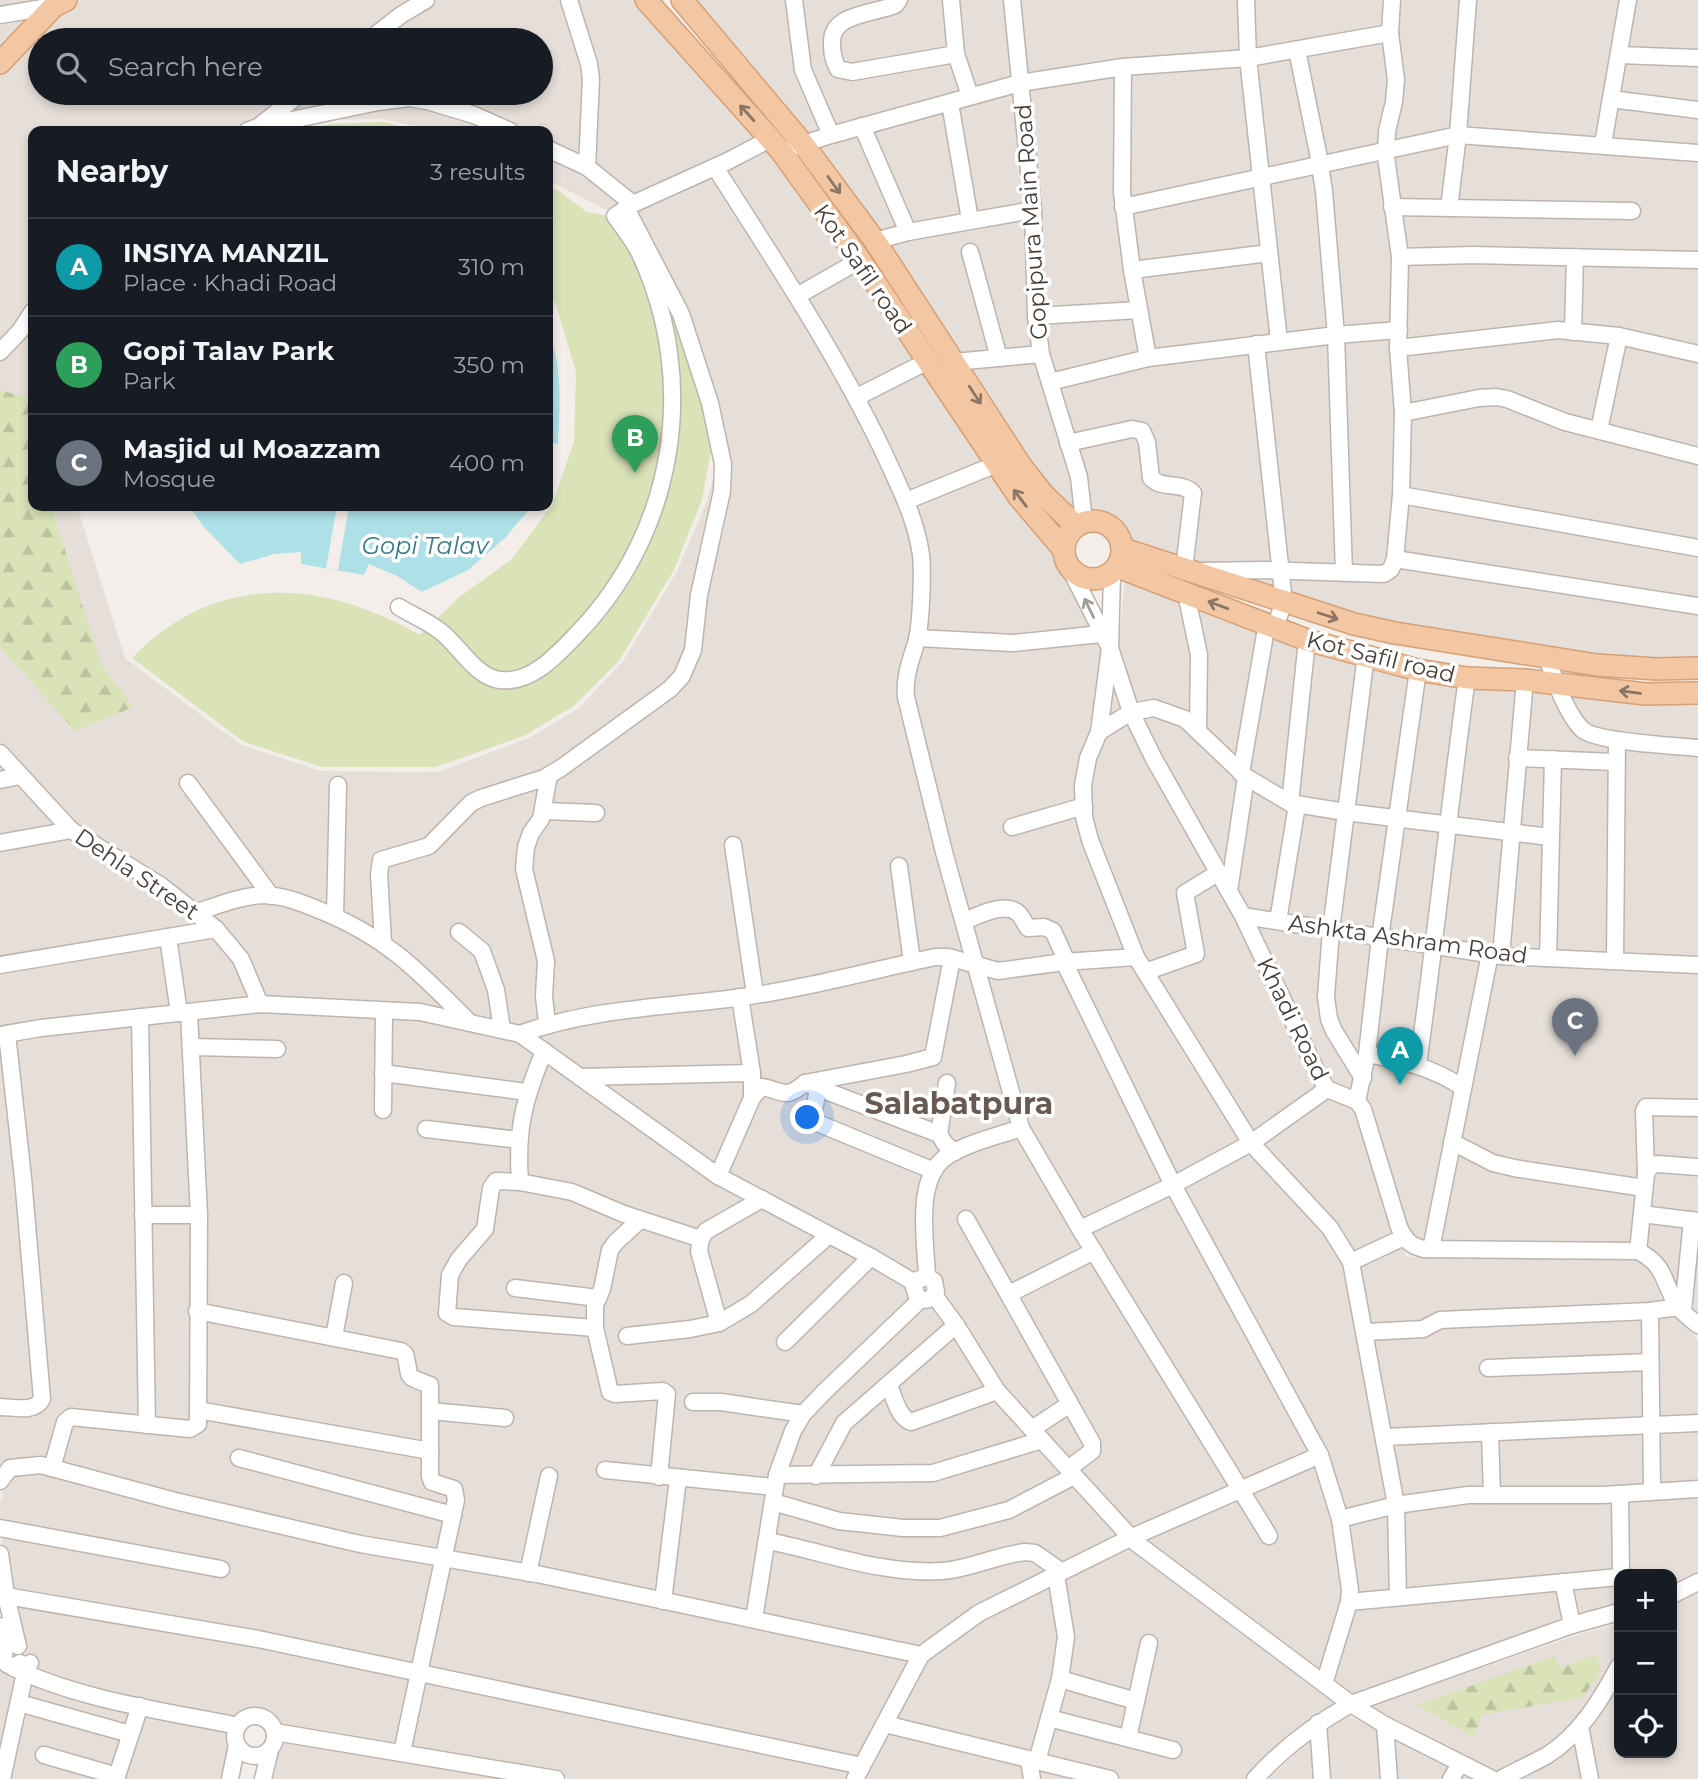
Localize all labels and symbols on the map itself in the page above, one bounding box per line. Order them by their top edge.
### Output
street label: Gopipura Main Road [1009,103,1053,341]
one-way arrow [739,104,755,122]
one-way arrow [827,176,842,194]
street label: Kot Safil road [808,199,918,339]
one-way arrow [968,384,982,404]
pin: B [612,415,658,473]
one-way arrow [1013,489,1028,507]
water label: Gopi Talav [361,531,491,560]
one-way arrow [1081,598,1095,619]
one-way arrow [1208,598,1230,611]
one-way arrow [1316,611,1338,623]
street label: Kot Safil road [1304,625,1458,689]
one-way arrow [1619,686,1642,699]
street label: Dehla Street [70,822,204,926]
street label: Ashkta Ashram Road [1287,908,1529,970]
street label: Khadi Road [1251,953,1335,1085]
pin: C [1552,998,1598,1056]
pin: A [1377,1027,1423,1085]
district label: Salabatpura [865,1085,1053,1122]
your location [790,1100,824,1134]

